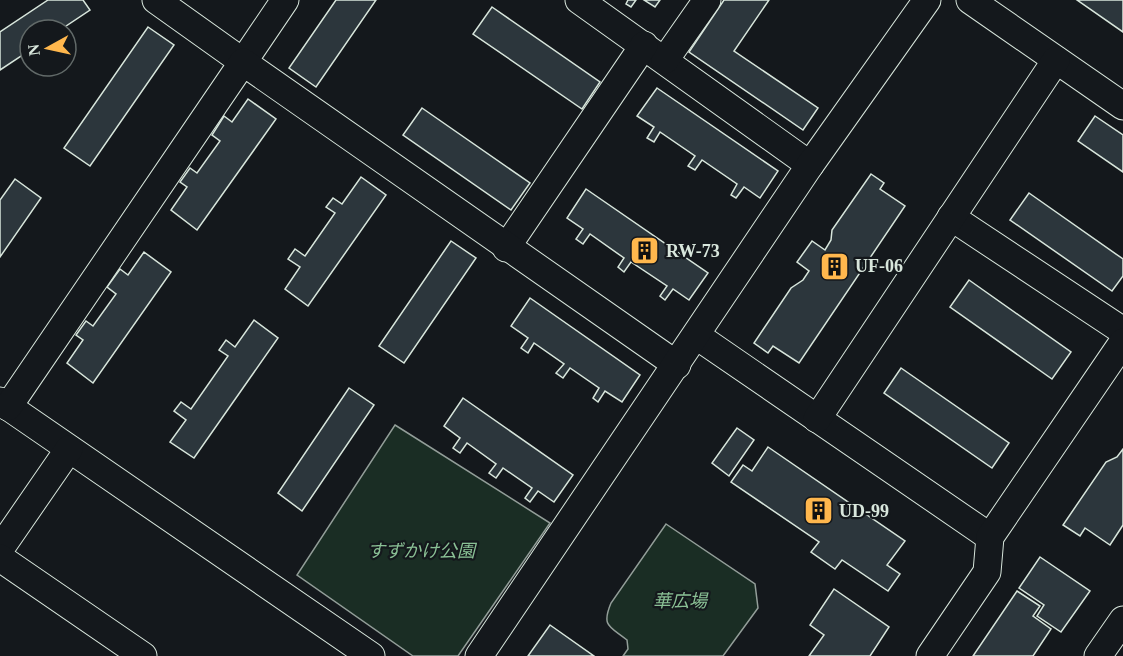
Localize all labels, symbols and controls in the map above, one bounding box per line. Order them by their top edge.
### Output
north arrow [18,18,78,78]
text: N [24,43,43,57]
building icon: RW-73 [629,235,661,267]
place label: RW-73 [666,241,720,261]
building icon: UF-06 [818,250,850,282]
place label: UF-06 [855,256,903,276]
building icon: UD-99 [802,495,834,527]
place label: UD-99 [839,501,889,521]
park label: すずかけ公園 [367,541,478,561]
park label: 華広場 [653,591,709,611]

